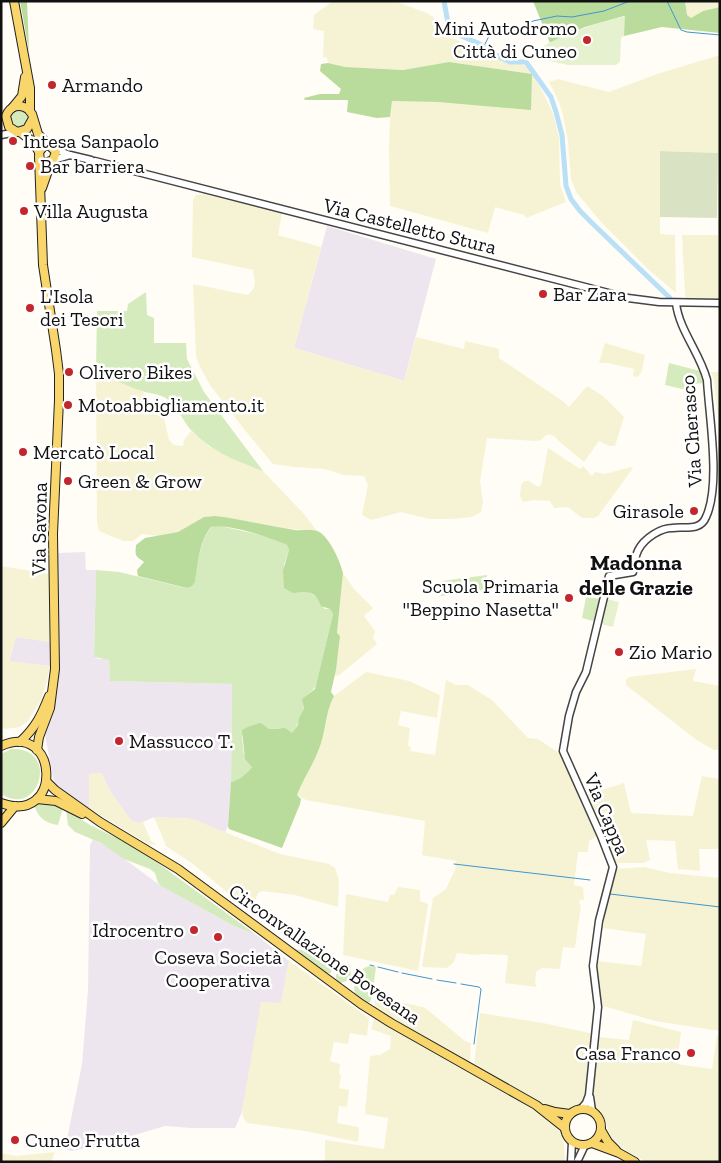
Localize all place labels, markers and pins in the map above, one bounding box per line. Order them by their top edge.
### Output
place label: Mini Autodromo Città di Cuneo [434,16,577,63]
marker: Mini Autodromo Città di Cuneo [581,34,593,46]
place label: Armando [62,73,143,97]
marker: Armando [46,79,58,91]
place label: Intesa Sanpaolo [23,129,159,153]
marker: Intesa Sanpaolo [7,135,19,147]
place label: Bar barriera [40,154,145,178]
marker: Bar barriera [24,160,36,172]
place label: Villa Augusta [33,199,149,223]
marker: Villa Augusta [18,205,30,217]
place label: Bar Zara [553,282,627,306]
place label: L'Isola dei Tesori [40,284,124,331]
marker: Bar Zara [537,288,549,300]
marker: L'Isola dei Tesori [24,302,36,314]
place label: Olivero Bikes [79,360,192,384]
marker: Olivero Bikes [63,366,75,378]
place label: Motoabbigliamento.it [78,393,265,417]
marker: Motoabbigliamento.it [62,399,74,411]
place label: Mercatò Local [33,440,154,464]
marker: Mercatò Local [17,446,29,458]
place label: Green & Grow [78,469,202,493]
marker: Green & Grow [62,475,74,487]
place label: Girasole [613,499,684,523]
marker: Girasole [688,505,700,517]
place label: Scuola Primaria "Beppino Nasetta" [403,574,559,621]
marker: Scuola Primaria "Beppino Nasetta" [563,592,575,604]
place label: Zio Mario [629,640,712,664]
marker: Zio Mario [613,646,625,658]
place label: Massucco T. [129,729,233,753]
marker: Massucco T. [113,735,125,747]
place label: Idrocentro [92,918,184,942]
marker: Idrocentro [188,924,200,936]
marker: Coseva Società Cooperativa [212,931,224,943]
place label: Coseva Società Cooperativa [154,945,282,992]
place label: Casa Franco [575,1041,681,1065]
marker: Casa Franco [685,1047,697,1059]
place label: Cuneo Frutta [25,1128,140,1152]
marker: Cuneo Frutta [9,1134,21,1146]

